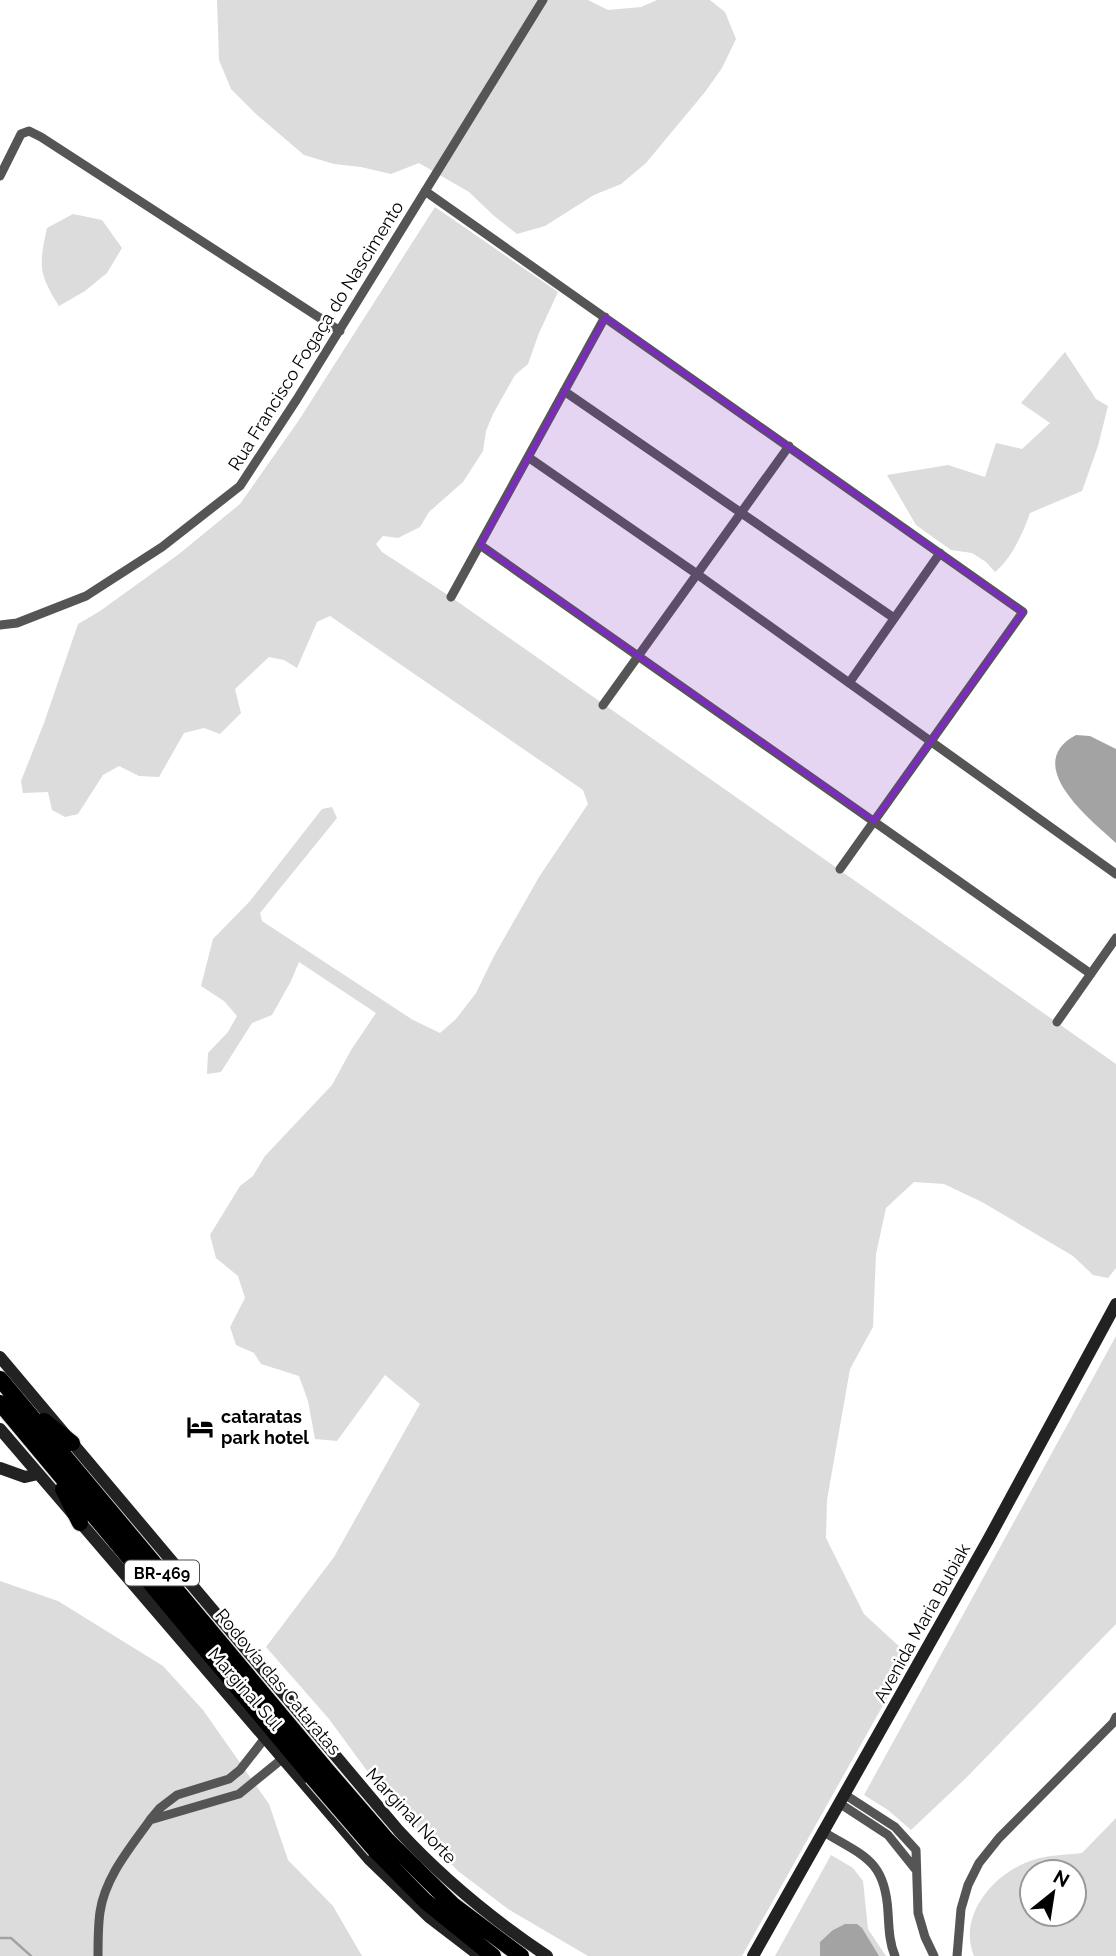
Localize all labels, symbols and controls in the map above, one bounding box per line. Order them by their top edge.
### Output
street label: Rua Francisco Fogaça do Nascimento [224,197,408,474]
place label: cataratas park hotel [221,1406,309,1448]
hotel icon: cataratas park hotel [185,1412,215,1442]
street label: Avenida Maria Bubiak [869,1539,974,1706]
road number: BR-469 [125,1560,199,1586]
street label: Rodovía das Cataratas [211,1604,346,1759]
street label: Marginal Sul [204,1643,287,1734]
street label: Marginal Norte [362,1763,461,1868]
north arrow [1018,1858,1088,1928]
text: N [1050,1865,1073,1891]

